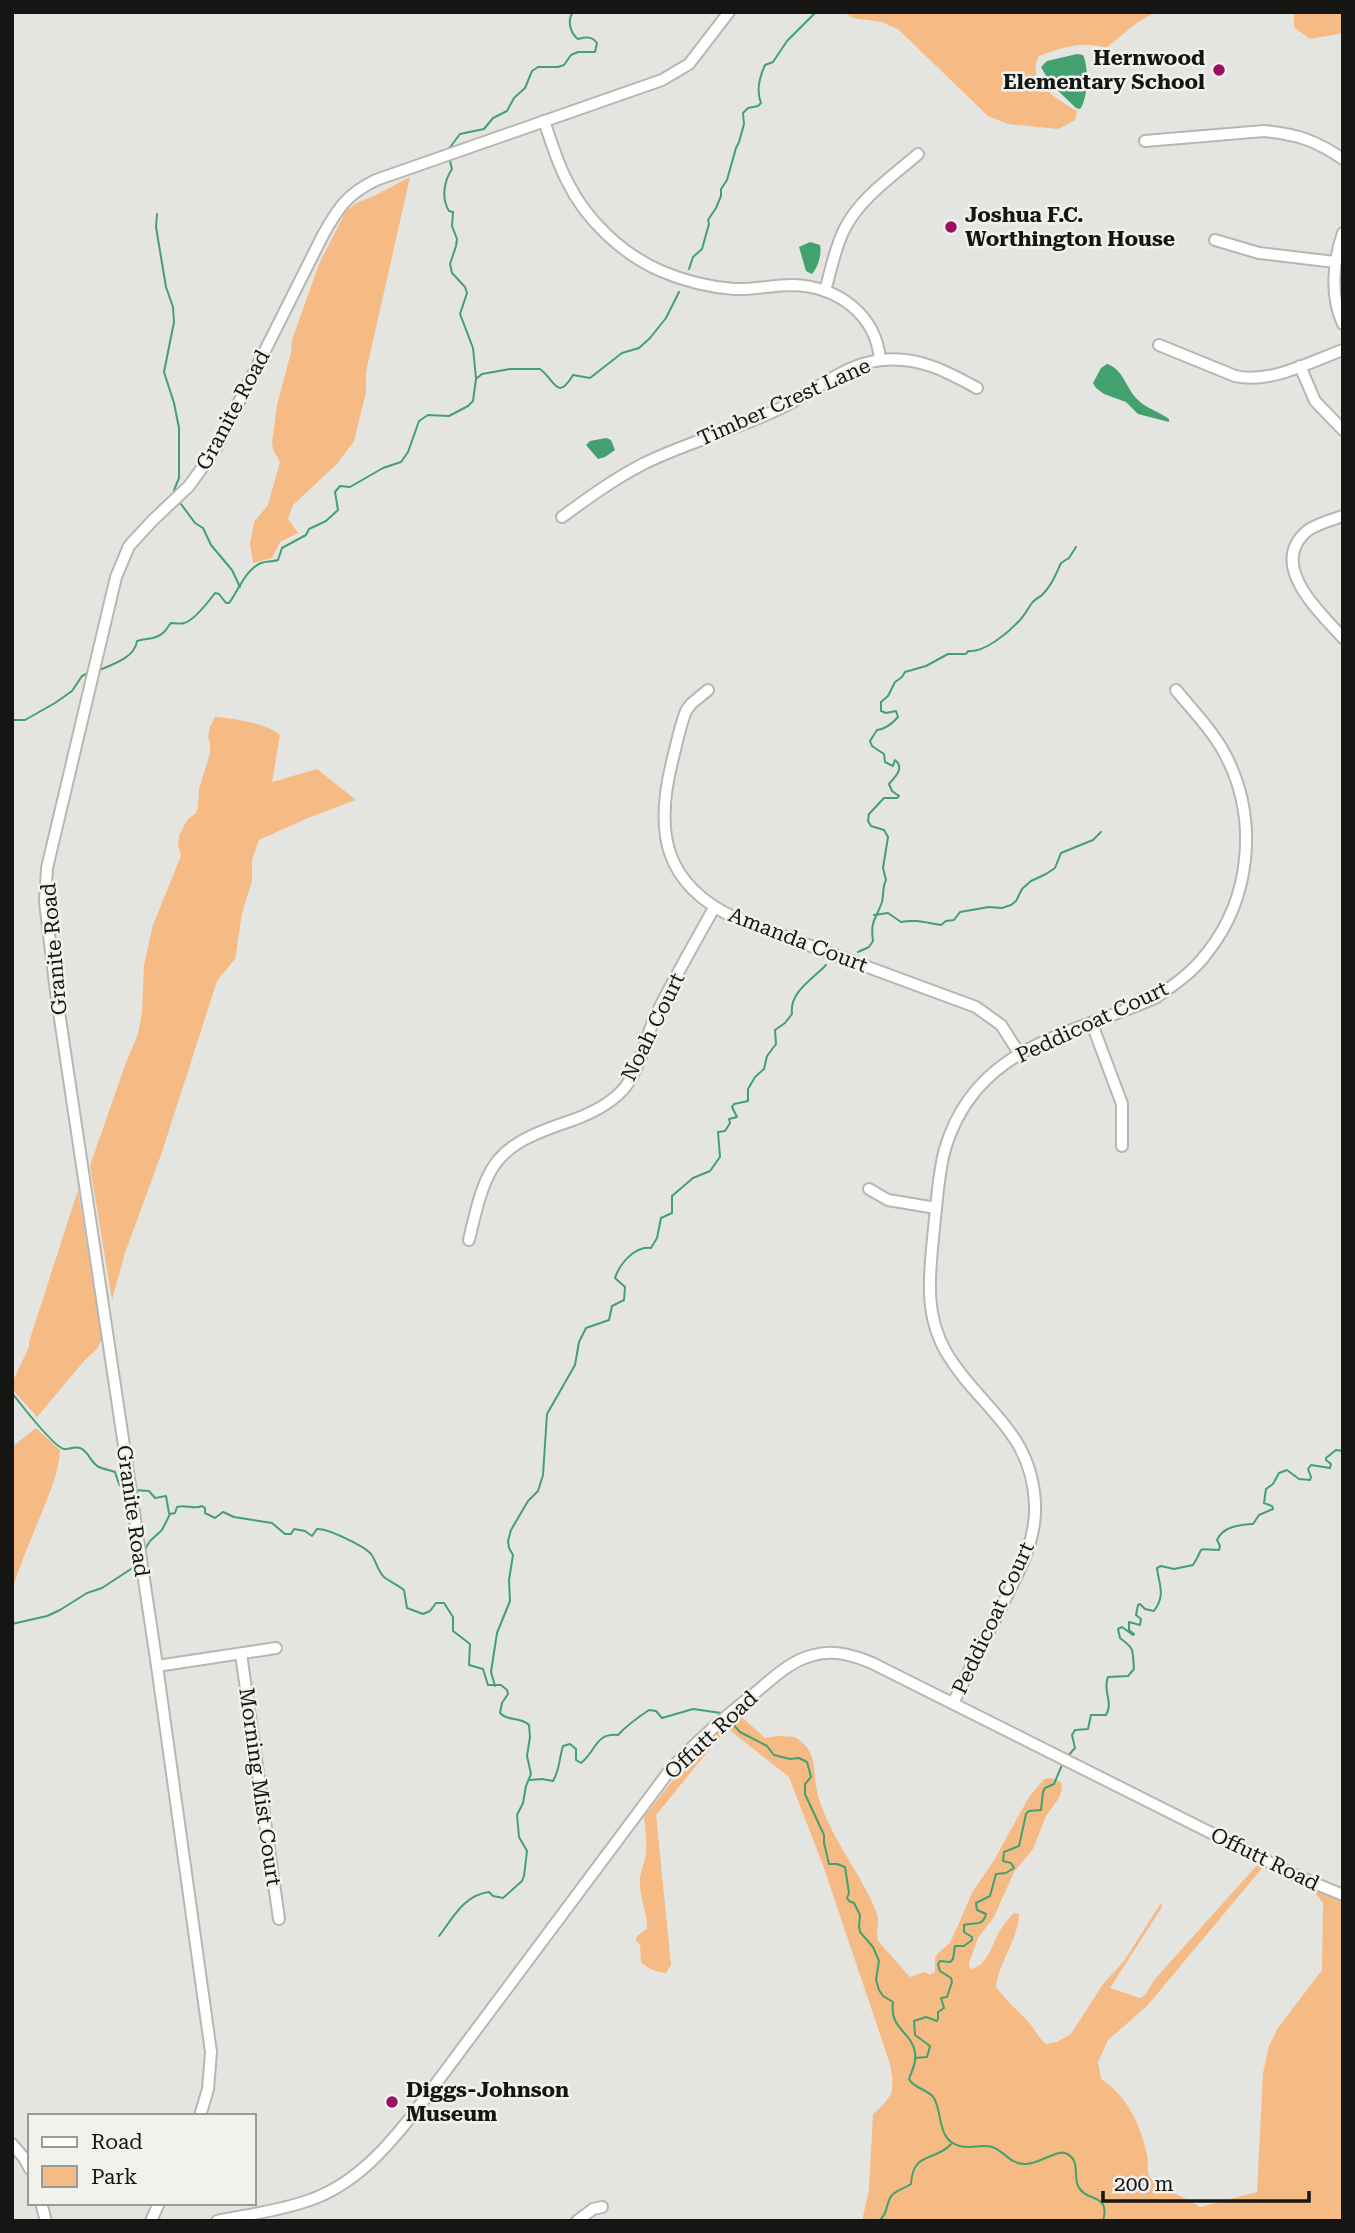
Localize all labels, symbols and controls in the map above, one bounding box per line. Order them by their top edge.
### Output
place label: Hernwood Elementary School [1003,46,1205,94]
marker: Hernwood Elementary School [1211,62,1227,78]
place label: Joshua F.C. Worthington House [965,203,1175,251]
marker: Joshua F.C. Worthington House [943,219,959,235]
street label: Granite Road [191,345,275,474]
street label: Timber Crest Lane [694,353,874,451]
street label: Granite Road [36,881,72,1016]
street label: Amanda Court [725,902,871,978]
street label: Noah Court [616,969,690,1085]
street label: Peddicoat Court [1012,976,1172,1068]
street label: Granite Road [112,1444,154,1579]
street label: Peddicoat Court [947,1538,1039,1698]
street label: Morning Mist Court [234,1686,286,1888]
street label: Offutt Road [660,1686,763,1784]
street label: Offutt Road [1207,1822,1324,1896]
place label: Diggs-Johnson Museum [406,2078,569,2126]
marker: Diggs-Johnson Museum [384,2094,400,2110]
legend [28,2114,256,2205]
text: Road [91,2130,143,2154]
scale bar [1103,2160,1310,2204]
text: Park [91,2165,137,2189]
text: 200 m [1114,2172,1174,2196]

